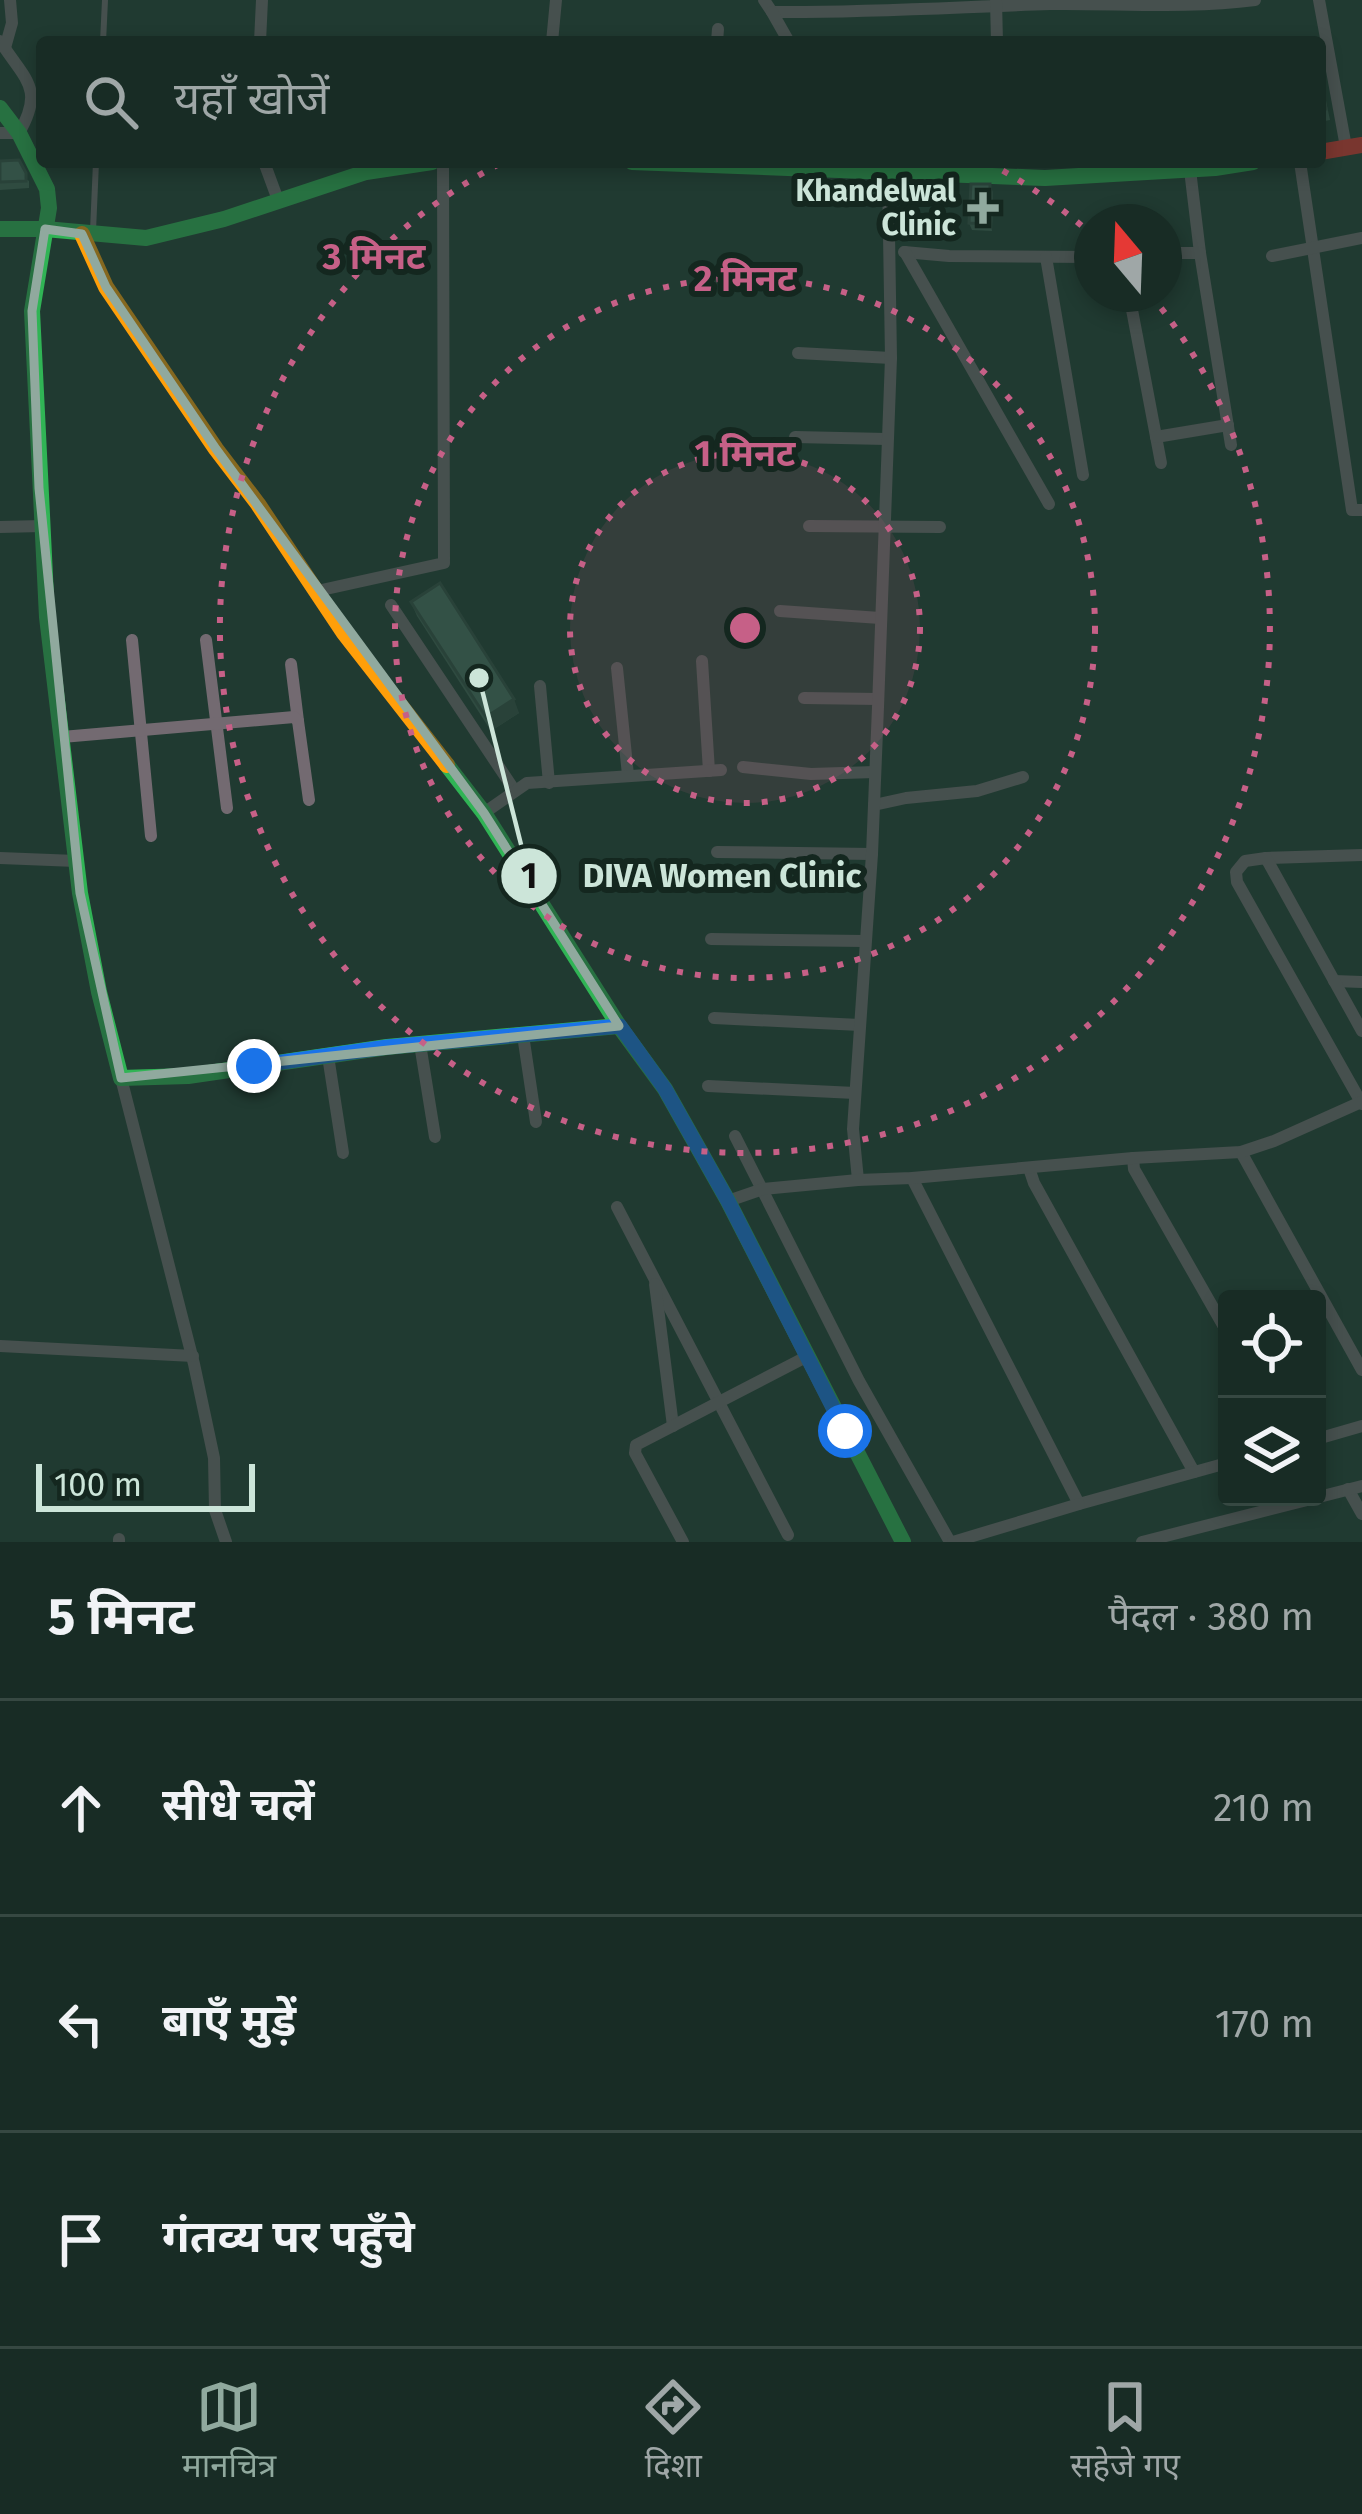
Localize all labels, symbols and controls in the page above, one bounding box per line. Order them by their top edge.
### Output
search box [36,36,1326,168]
icon: search [78,69,144,135]
text: यहाँ खोजें [174,72,329,126]
place label: Khandelwal Clinic [795,173,957,243]
marker: Khandelwal Clinic [967,192,999,224]
north arrow [1074,204,1182,312]
text: 3 मिनट [322,235,426,279]
text: 2 मिनट [694,257,797,301]
text: 1 मिनट [695,432,796,476]
centre of rings [724,607,766,649]
callout: DIVA Women Clinic [499,841,885,910]
text: 1 [521,854,537,898]
text: DIVA Women Clinic [583,856,861,896]
route end [227,1039,281,1093]
map controls [1218,1290,1326,1506]
button: locate [1218,1290,1326,1398]
button: layers [1218,1398,1326,1506]
route start [818,1404,872,1458]
scale bar [36,1458,255,1511]
text: 100 m [54,1465,142,1505]
text: 5 मिनट [48,1586,194,1648]
text: पैदल · 380 m [1108,1594,1314,1640]
icon: ahead [48,1775,114,1841]
text: सीधे चलें [162,1778,315,1832]
text: 210 m [1213,1785,1314,1831]
icon: left [48,1991,114,2057]
text: बाएँ मुड़ें [162,1994,296,2048]
text: 170 m [1215,2001,1314,2047]
icon: arrive [48,2207,114,2273]
text: गंतव्य पर पहुँचे [162,2210,415,2264]
tab: मानचित्र [182,2374,276,2490]
tab: दिशा [640,2374,706,2490]
tab: सहेजे गए [1070,2374,1180,2490]

